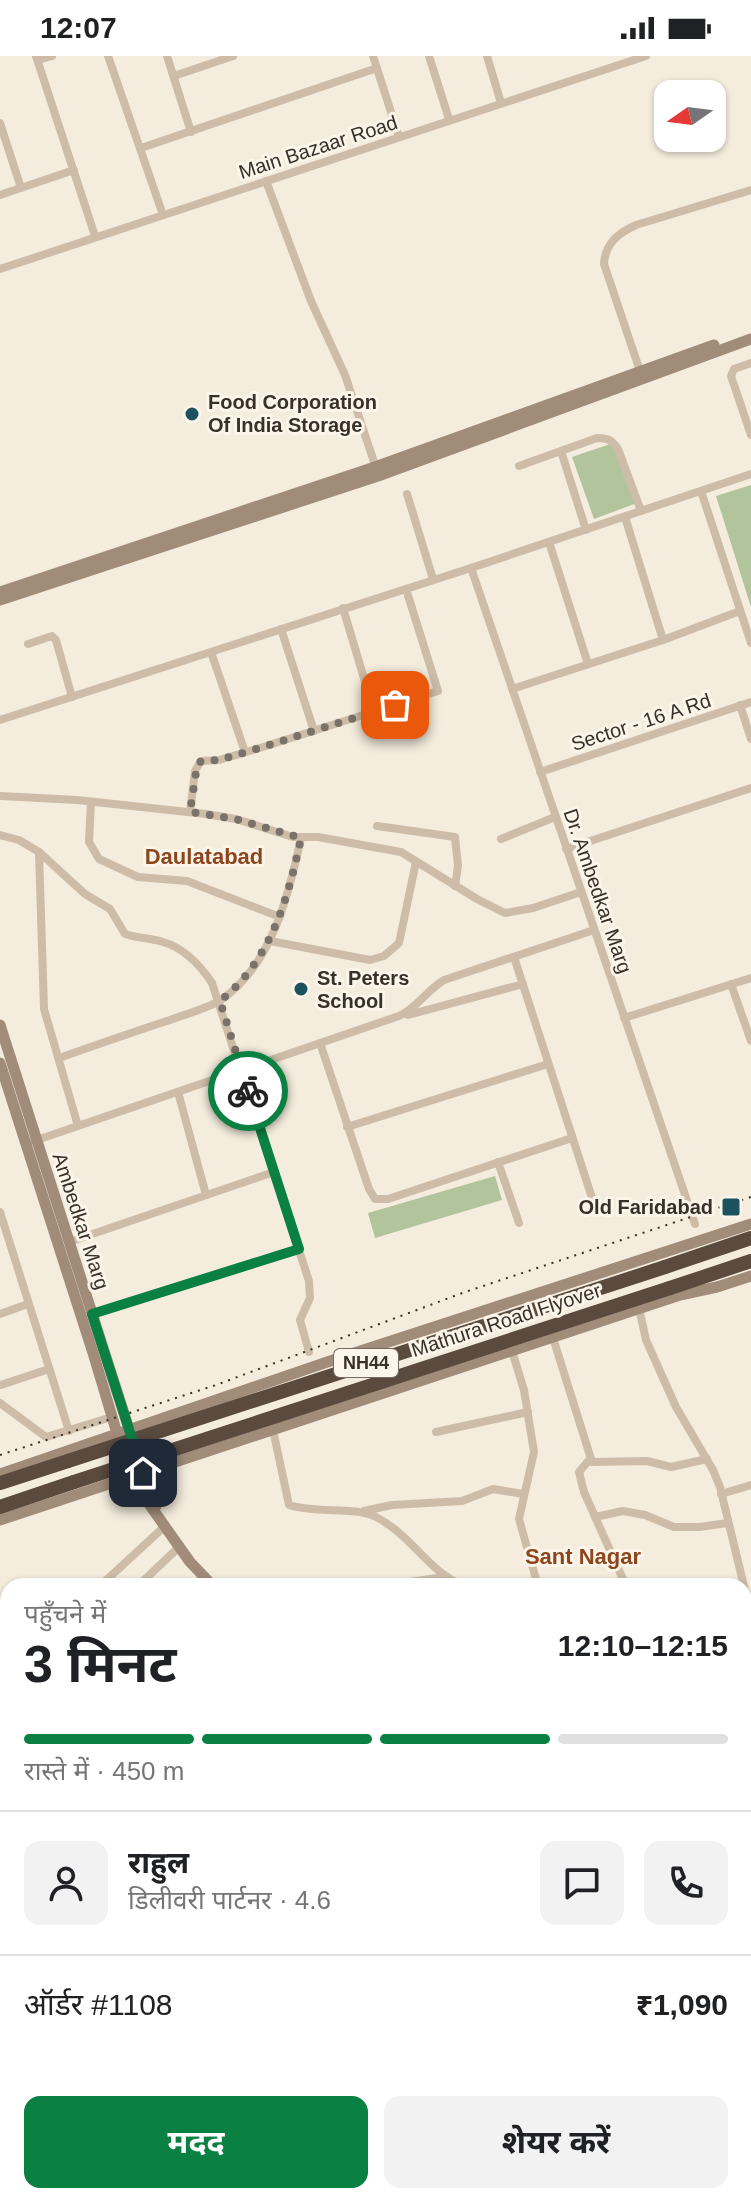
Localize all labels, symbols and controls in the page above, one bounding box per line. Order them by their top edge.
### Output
text: 12:07 [40,11,117,44]
north arrow [654,80,726,152]
map controls [654,80,726,152]
street label: Main Bazaar Road [236,111,400,183]
place label: Food Corporation Of India Storage [208,391,377,436]
marker: Food Corporation Of India Storage [183,405,201,423]
pin [361,671,429,739]
icon: bag [373,683,417,727]
street label: Sector - 16 A Rd [568,689,714,755]
street label: Dr. Ambedkar Marg [560,806,636,976]
district label: Daulatabad [145,844,263,869]
place label: St. Peters School [317,967,409,1012]
marker: St. Peters School [292,980,310,998]
courier [208,1051,288,1131]
icon: bike [226,1069,270,1113]
street label: Ambedkar Marg [49,1150,113,1292]
place label: Old Faridabad [579,1196,713,1218]
marker: Old Faridabad [720,1196,742,1218]
street label: Mathura Road Flyover [409,1279,604,1361]
road number: NH44 [334,1349,398,1377]
pin [109,1439,177,1507]
icon: home [121,1451,165,1495]
district label: Sant Nagar [525,1544,642,1569]
text: पहुँचने में [24,1599,106,1629]
text: 12:10–12:15 [558,1629,728,1662]
text: 3 मिनट [24,1635,177,1693]
text: रास्ते में · 450 m [24,1756,184,1786]
button: person [24,1841,108,1925]
button: chat [540,1841,624,1925]
button: phone [644,1841,728,1925]
text: राहुल [128,1846,189,1879]
text: डिलीवरी पार्टनर · 4.6 [128,1885,331,1915]
text: ऑर्डर #1108 [24,1988,173,2021]
text: ₹1,090 [636,1988,728,2021]
button: मदद [24,2096,368,2188]
button: शेयर करें [384,2096,728,2188]

